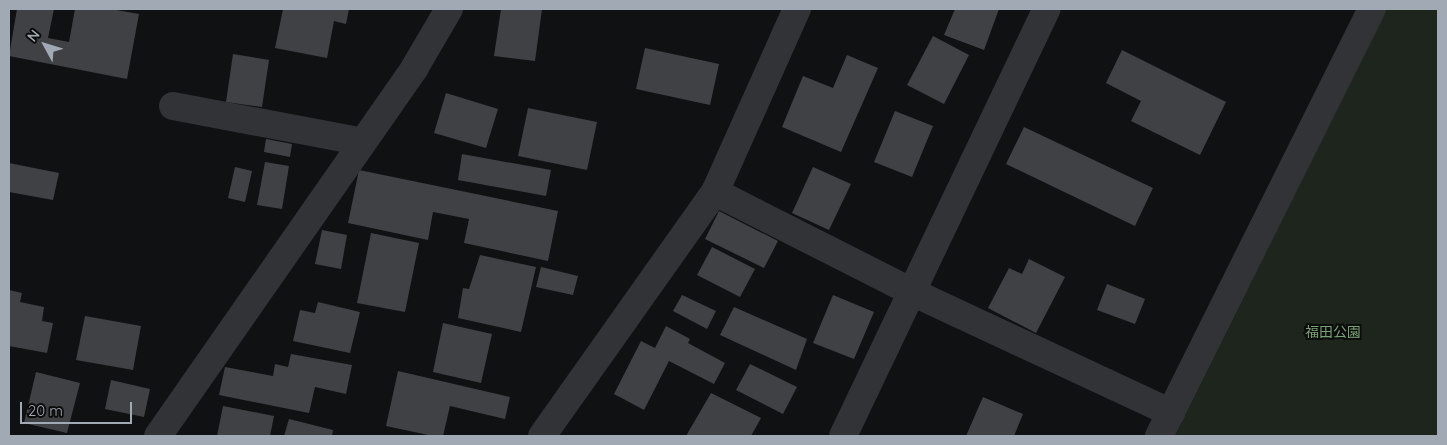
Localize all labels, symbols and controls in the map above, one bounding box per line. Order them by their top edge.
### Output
north arrow [20,20,70,70]
text: N [23,26,44,45]
park label: 福田公園 [1305,324,1361,340]
scale bar [22,392,135,424]
text: 20 m [28,401,63,420]

